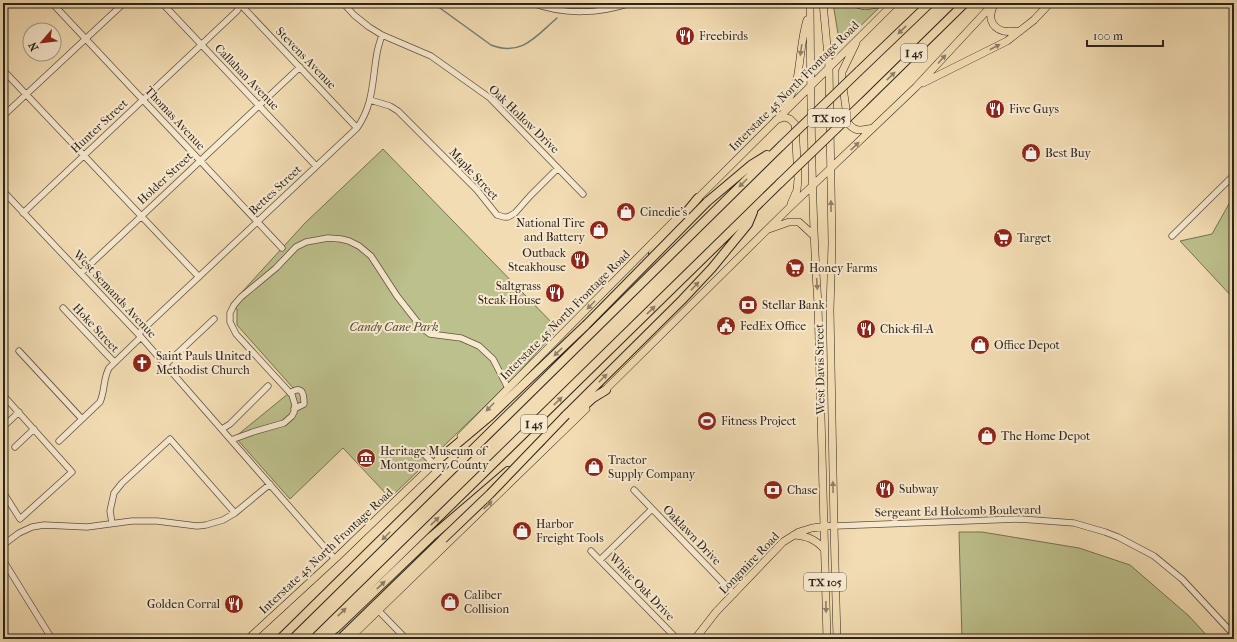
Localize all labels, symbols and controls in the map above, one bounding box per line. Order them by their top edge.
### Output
street label: Interstate 45 North Frontage Road [726,18,862,154]
north arrow [22,22,62,62]
scale bar [1087,22,1163,48]
street label: Stevens Avenue [273,24,339,92]
restaurant icon: Freebirds [674,25,696,47]
one-way arrow [897,25,907,35]
place label: Freebirds [699,29,749,43]
text: 100 m [1093,29,1123,43]
text: N [26,39,41,53]
street label: Callahan Avenue [212,41,282,113]
one-way arrow [798,44,804,56]
road number: I 45 [901,44,927,62]
one-way arrow [989,44,1001,50]
one-way arrow [938,53,947,64]
one-way arrow [886,71,896,81]
street label: Oak Hollow Drive [486,82,562,156]
street label: Thomas Avenue [142,83,208,153]
street label: Hunter Street [68,96,131,156]
restaurant icon: Five Guys [984,98,1006,120]
place label: Five Guys [1009,102,1060,116]
road number: TX 105 [808,109,850,127]
one-way arrow [849,141,860,150]
shop icon: Best Buy [1020,142,1042,164]
street label: Maple Street [446,145,502,204]
place label: Best Buy [1045,146,1091,160]
street label: Holder Street [134,148,196,207]
street label: Bettes Street [246,162,305,218]
one-way arrow [738,178,748,188]
one-way arrow [828,199,834,212]
shop icon: Cinedie's [615,201,637,223]
place label: Cinedie's [640,205,688,219]
place label: National Tire and Battery [516,216,586,244]
shop icon: National Tire and Battery [588,219,610,241]
supermarket icon: Target [992,227,1014,249]
place label: Target [1017,231,1052,245]
street label: West Semands Avenue [70,246,159,341]
place label: Outback Steakhouse [508,246,567,274]
street label: Interstate 45 North Frontage Road [497,247,633,383]
restaurant icon: Outback Steakhouse [569,249,591,271]
supermarket icon: Honey Farms [784,257,806,279]
place label: Honey Farms [809,261,878,275]
one-way arrow [813,278,820,290]
place label: Saltgrass Steak House [478,279,542,307]
one-way arrow [690,281,699,290]
restaurant icon: Saltgrass Steak House [544,282,566,304]
bank icon: Stellar Bank [737,294,759,316]
place label: Stellar Bank [762,298,826,312]
one-way arrow [586,300,596,310]
street label: Hoke Street [70,301,123,356]
one-way arrow [646,305,656,315]
public building icon: FedEx Office [715,315,737,337]
restaurant icon: Chick-fil-A [855,318,877,340]
place label: FedEx Office [740,319,806,333]
park label: Candy Cane Park [350,320,438,334]
place label: Chick-fil-A [880,322,934,336]
street label: West Davis Street [812,323,828,416]
shop icon: Office Depot [969,334,991,356]
place label: Office Depot [994,338,1060,352]
one-way arrow [553,347,563,357]
place label: Saint Pauls United Methodist Church [156,349,252,377]
church icon: Saint Pauls United Methodist Church [131,352,153,374]
one-way arrow [598,373,608,383]
one-way arrow [553,396,563,406]
one-way arrow [485,402,495,412]
sports icon: Fitness Project [696,410,718,432]
place label: Fitness Project [721,414,797,428]
road number: I 45 [521,415,547,433]
shop icon: The Home Depot [976,425,998,447]
place label: The Home Depot [1001,429,1091,443]
place label: Heritage Museum of Montgomery County [380,444,489,472]
museum icon: Heritage Museum of Montgomery County [355,447,377,469]
place label: Tractor Supply Company [608,453,696,481]
shop icon: Tractor Supply Company [583,456,605,478]
restaurant icon: Subway [874,478,896,500]
bank icon: Chase [762,479,784,501]
one-way arrow [830,480,836,493]
place label: Subway [899,482,939,496]
place label: Chase [787,483,818,497]
street label: Interstate 45 North Frontage Road [256,485,396,617]
one-way arrow [483,500,493,510]
street label: Oaklawn Drive [660,502,724,568]
street label: Sergeant Ed Holcomb Boulevard [875,503,1042,519]
one-way arrow [430,516,440,526]
place label: Harbor Freight Tools [536,517,604,545]
shop icon: Harbor Freight Tools [511,520,533,542]
street label: Longmire Road [716,529,782,597]
one-way arrow [381,531,391,540]
street label: White Oak Drive [606,550,678,624]
road number: TX 105 [804,573,846,591]
one-way arrow [376,580,386,590]
place label: Caliber Collision [464,588,509,616]
shop icon: Caliber Collision [439,591,461,613]
restaurant icon: Golden Corral [223,593,245,615]
place label: Golden Corral [147,597,221,611]
one-way arrow [823,601,829,614]
one-way arrow [337,607,347,617]

